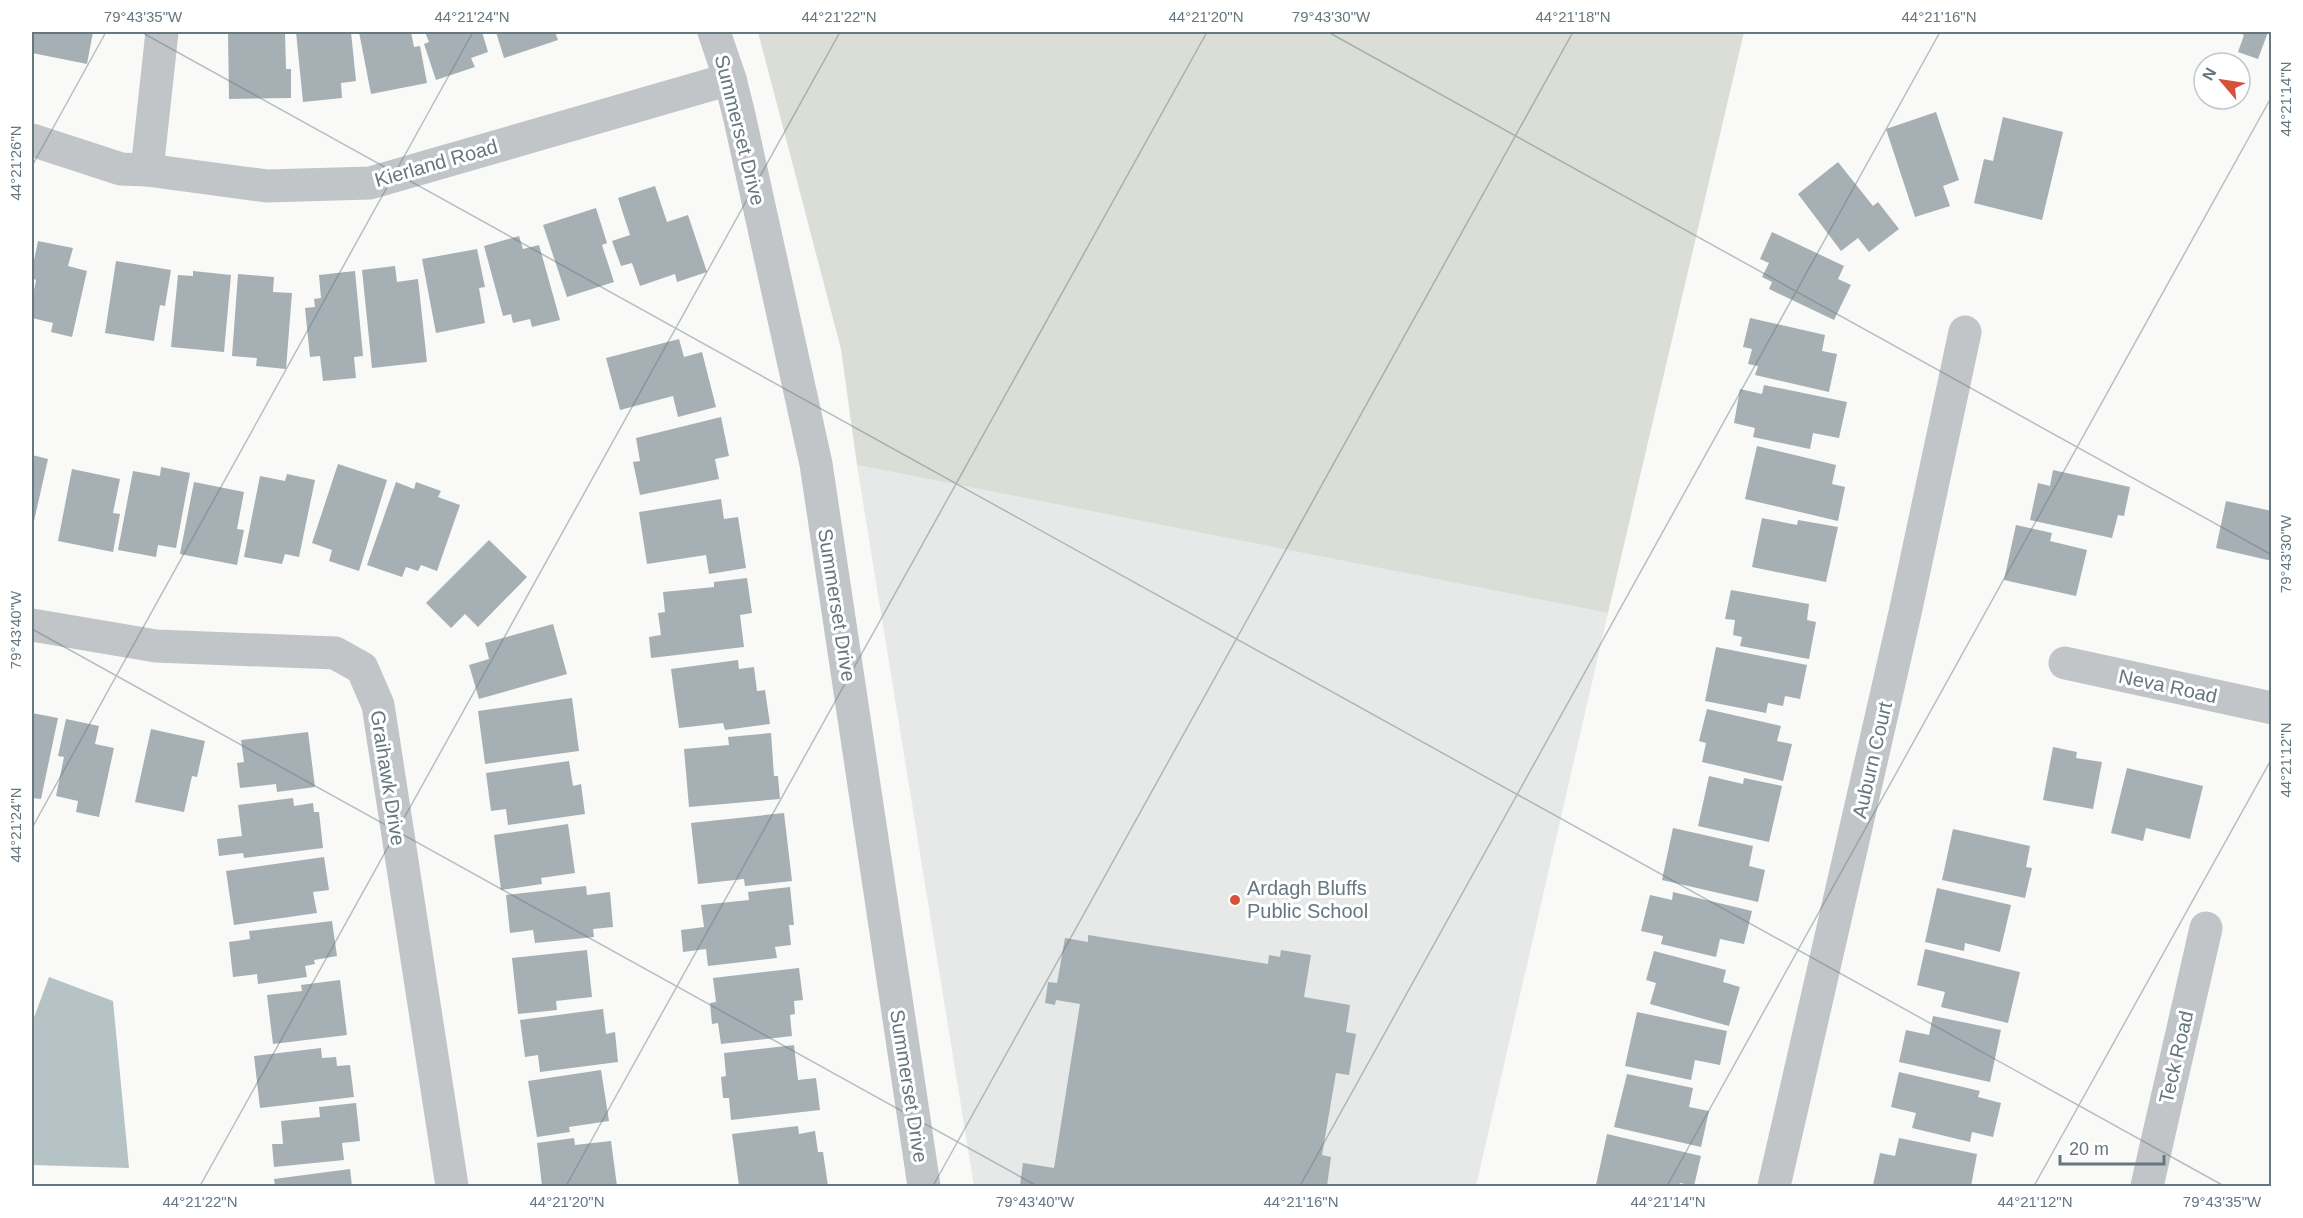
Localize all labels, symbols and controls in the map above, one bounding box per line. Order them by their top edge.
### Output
text: 79°43'35"W [104,8,183,25]
text: 44°21'24"N [434,8,510,25]
text: 44°21'22"N [801,8,877,25]
text: 44°21'20"N [1168,8,1244,25]
text: 79°43'30"W [1292,8,1371,25]
text: 44°21'18"N [1535,8,1611,25]
text: 44°21'16"N [1901,8,1977,25]
north arrow [2192,51,2252,111]
street label: Summerset Drive [711,52,769,208]
text: 44°21'14"N [2277,61,2294,137]
text: N [2199,65,2220,83]
text: 44°21'26"N [7,125,24,201]
street label: Kierland Road [372,135,500,191]
text: 79°43'30"W [2277,514,2294,593]
street label: Summerset Drive [814,527,860,683]
text: 79°43'40"W [7,590,24,669]
street label: Neva Road [2117,665,2219,707]
street label: Auburn Court [1848,699,1896,820]
street label: Graihawk Drive [366,709,410,847]
text: 44°21'12"N [2277,722,2294,798]
text: 44°21'24"N [7,787,24,863]
place label: Ardagh Bluffs Public School [1247,877,1368,922]
marker: Ardagh Bluffs Public School [1228,893,1242,907]
street label: Summerset Drive [886,1008,932,1164]
street label: Teck Road [2155,1008,2197,1106]
scale bar [2060,1128,2164,1166]
text: 20 m [2069,1139,2109,1159]
text: 44°21'22"N [162,1193,238,1210]
text: 44°21'20"N [529,1193,605,1210]
text: 79°43'40"W [996,1193,1075,1210]
text: 44°21'16"N [1263,1193,1339,1210]
text: 44°21'14"N [1630,1193,1706,1210]
text: 44°21'12"N [1997,1193,2073,1210]
text: 79°43'35"W [2183,1193,2262,1210]

